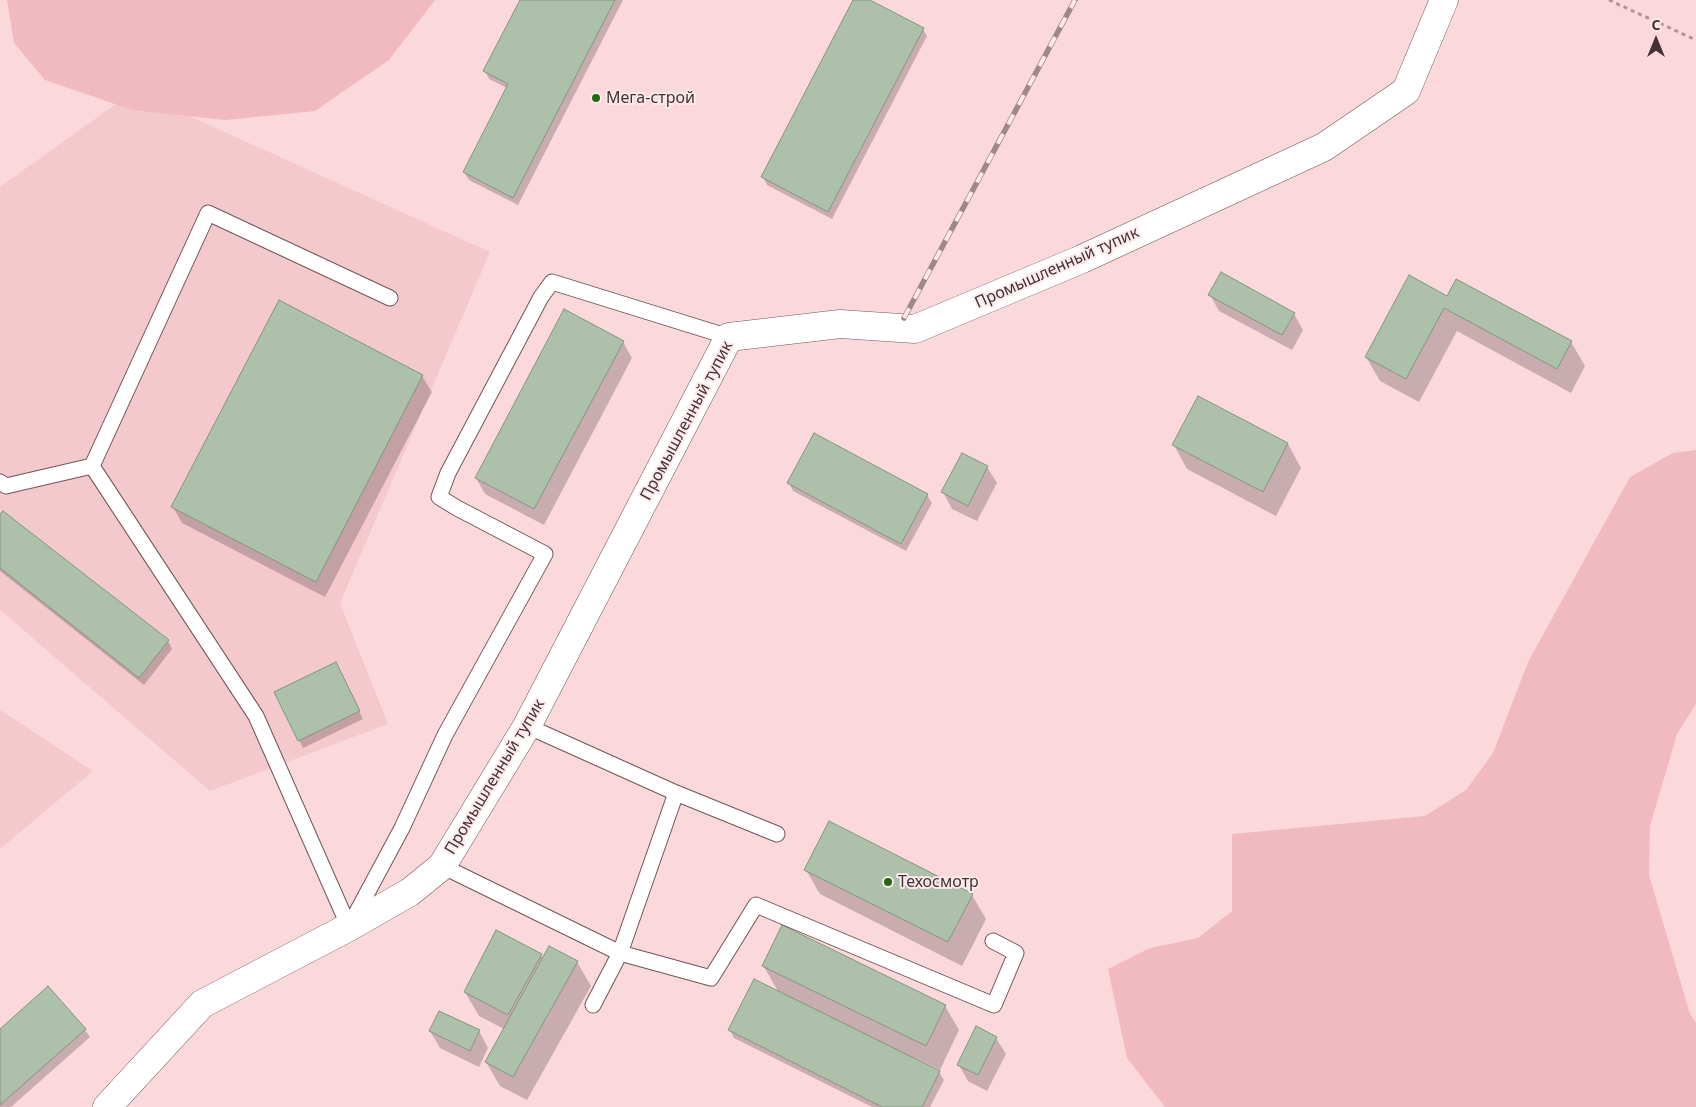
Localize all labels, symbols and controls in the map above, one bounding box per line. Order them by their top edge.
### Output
north arrow [1631,15,1681,65]
text: С [1651,15,1661,34]
place label: Мега-строй [606,88,695,108]
marker: Мега-строй [590,92,602,104]
street label: Промышленный тупик [972,223,1142,313]
street label: Промышленный тупик [637,338,737,504]
street label: Промышленный тупик [441,696,549,858]
place label: Техосмотр [898,872,979,892]
marker: Техосмотр [882,876,894,888]

